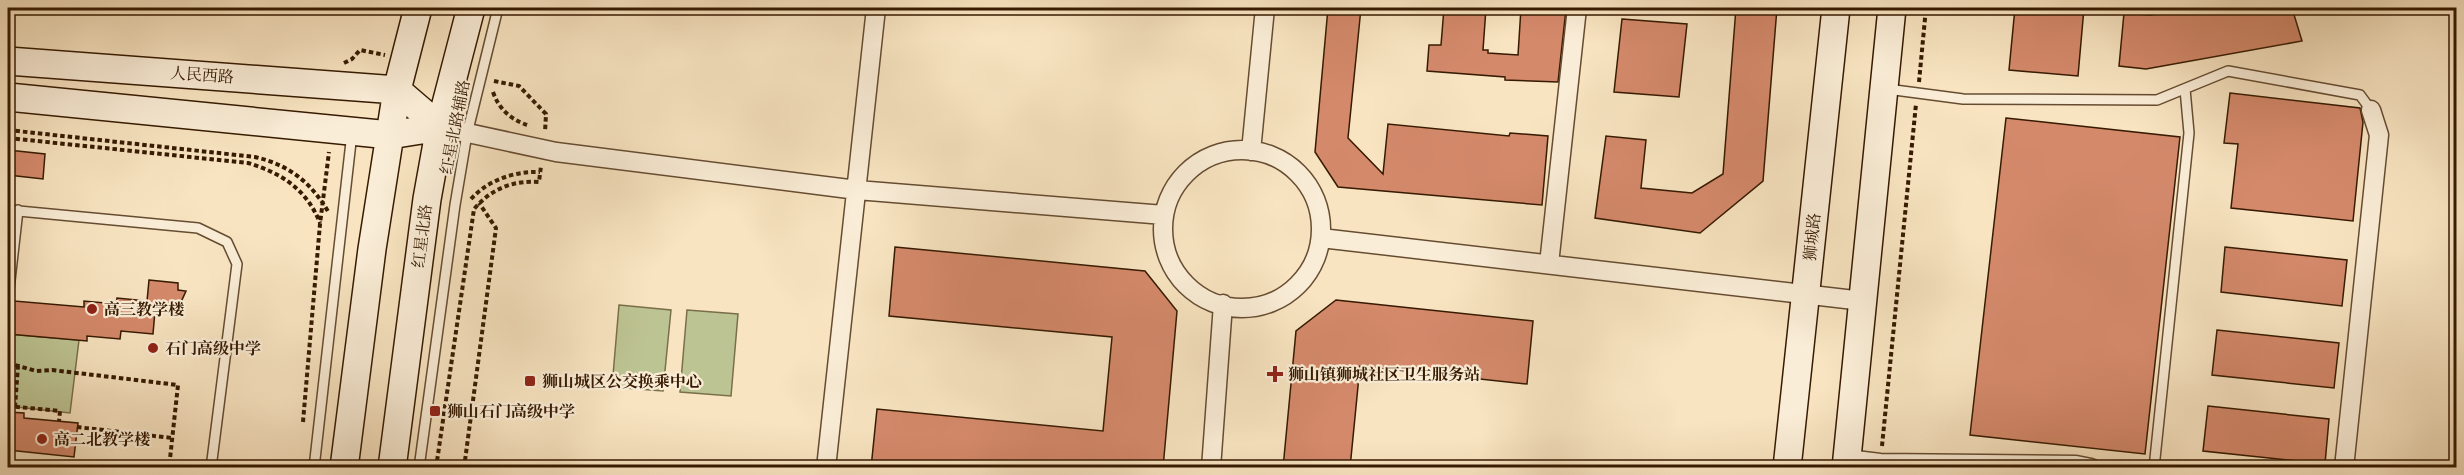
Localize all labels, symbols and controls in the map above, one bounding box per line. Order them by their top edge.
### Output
street label: 人民西路 [169,63,235,87]
street label: 红星北路辅路 [437,78,473,176]
street label: 红星北路 [409,203,435,269]
street label: 狮城路 [1800,212,1824,262]
place label: 高三教学楼 [104,300,184,319]
marker: 高三教学楼 [85,302,99,316]
place label: 石门高级中学 [165,339,261,358]
marker: 石门高级中学 [146,341,160,355]
marker: 狮山镇狮城社区卫生服务站 [1266,365,1284,383]
place label: 狮山镇狮城社区卫生服务站 [1288,365,1480,384]
place label: 狮山城区公交换乘中心 [542,372,702,391]
marker: 狮山城区公交换乘中心 [523,374,537,388]
place label: 狮山石门高级中学 [447,402,575,421]
marker: 狮山石门高级中学 [428,404,442,418]
place label: 高二北教学楼 [54,430,150,449]
marker: 高二北教学楼 [35,432,49,446]

